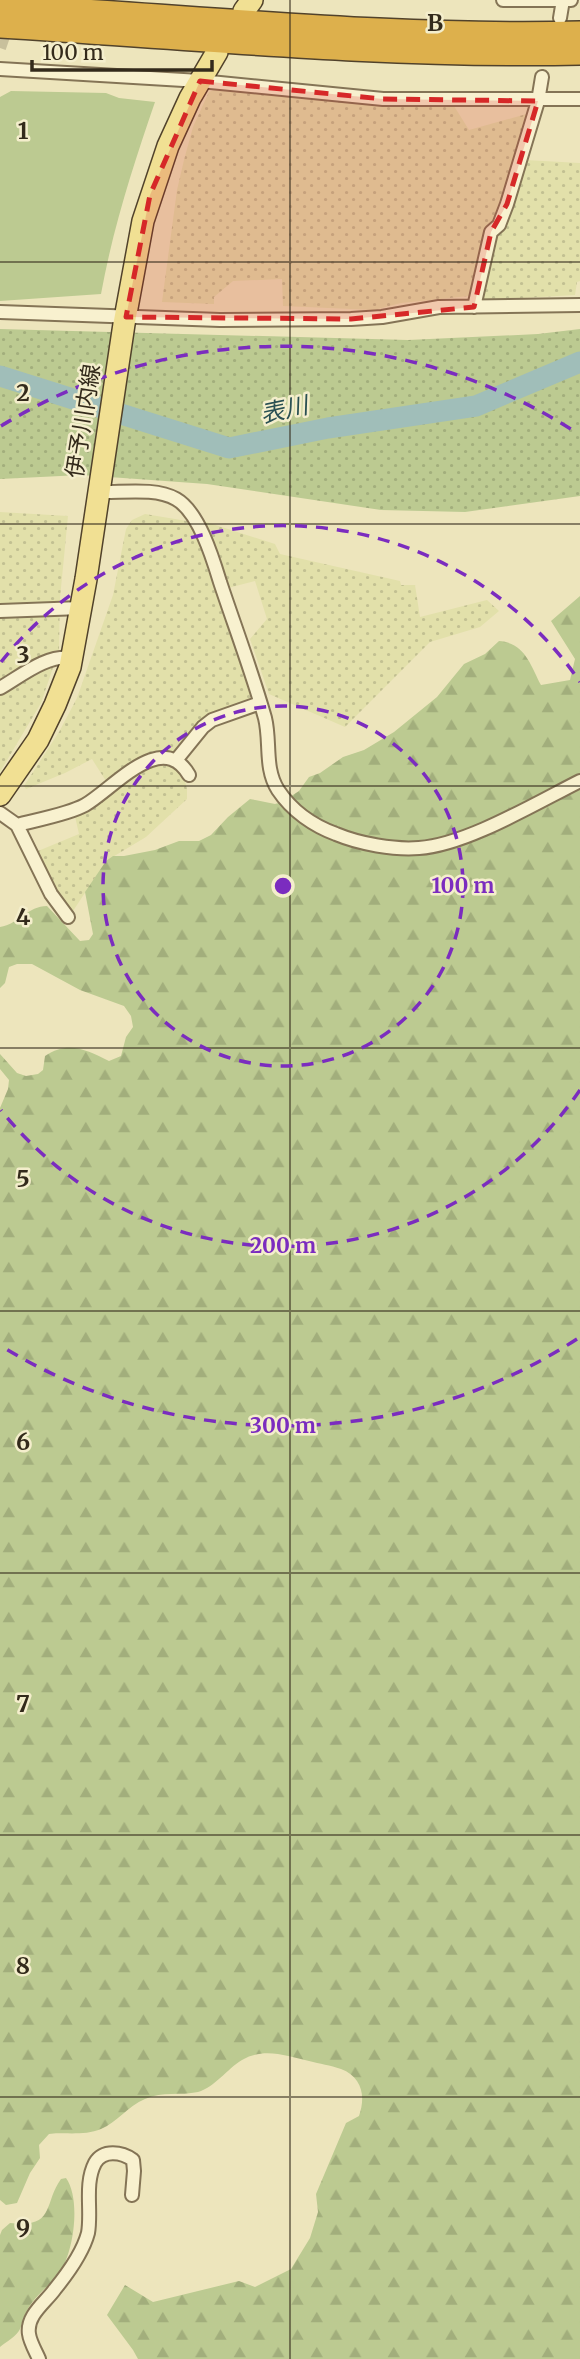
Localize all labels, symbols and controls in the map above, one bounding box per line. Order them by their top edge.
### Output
text: B [427,8,443,37]
scale bar [32,28,212,72]
text: 100 m [42,39,104,66]
text: 1 [18,116,29,145]
street label: 伊予川内線 [59,362,106,480]
text: 2 [16,378,30,407]
water label: 表川 [257,389,314,430]
text: 3 [16,640,30,669]
text: 100 m [432,872,494,899]
centre of rings [271,874,295,898]
text: 4 [16,902,31,931]
text: 5 [16,1164,30,1193]
text: 200 m [250,1232,316,1259]
text: 300 m [250,1412,316,1439]
text: 6 [16,1427,30,1456]
text: 7 [16,1689,30,1718]
text: 8 [16,1951,30,1980]
text: 9 [16,2213,30,2242]

